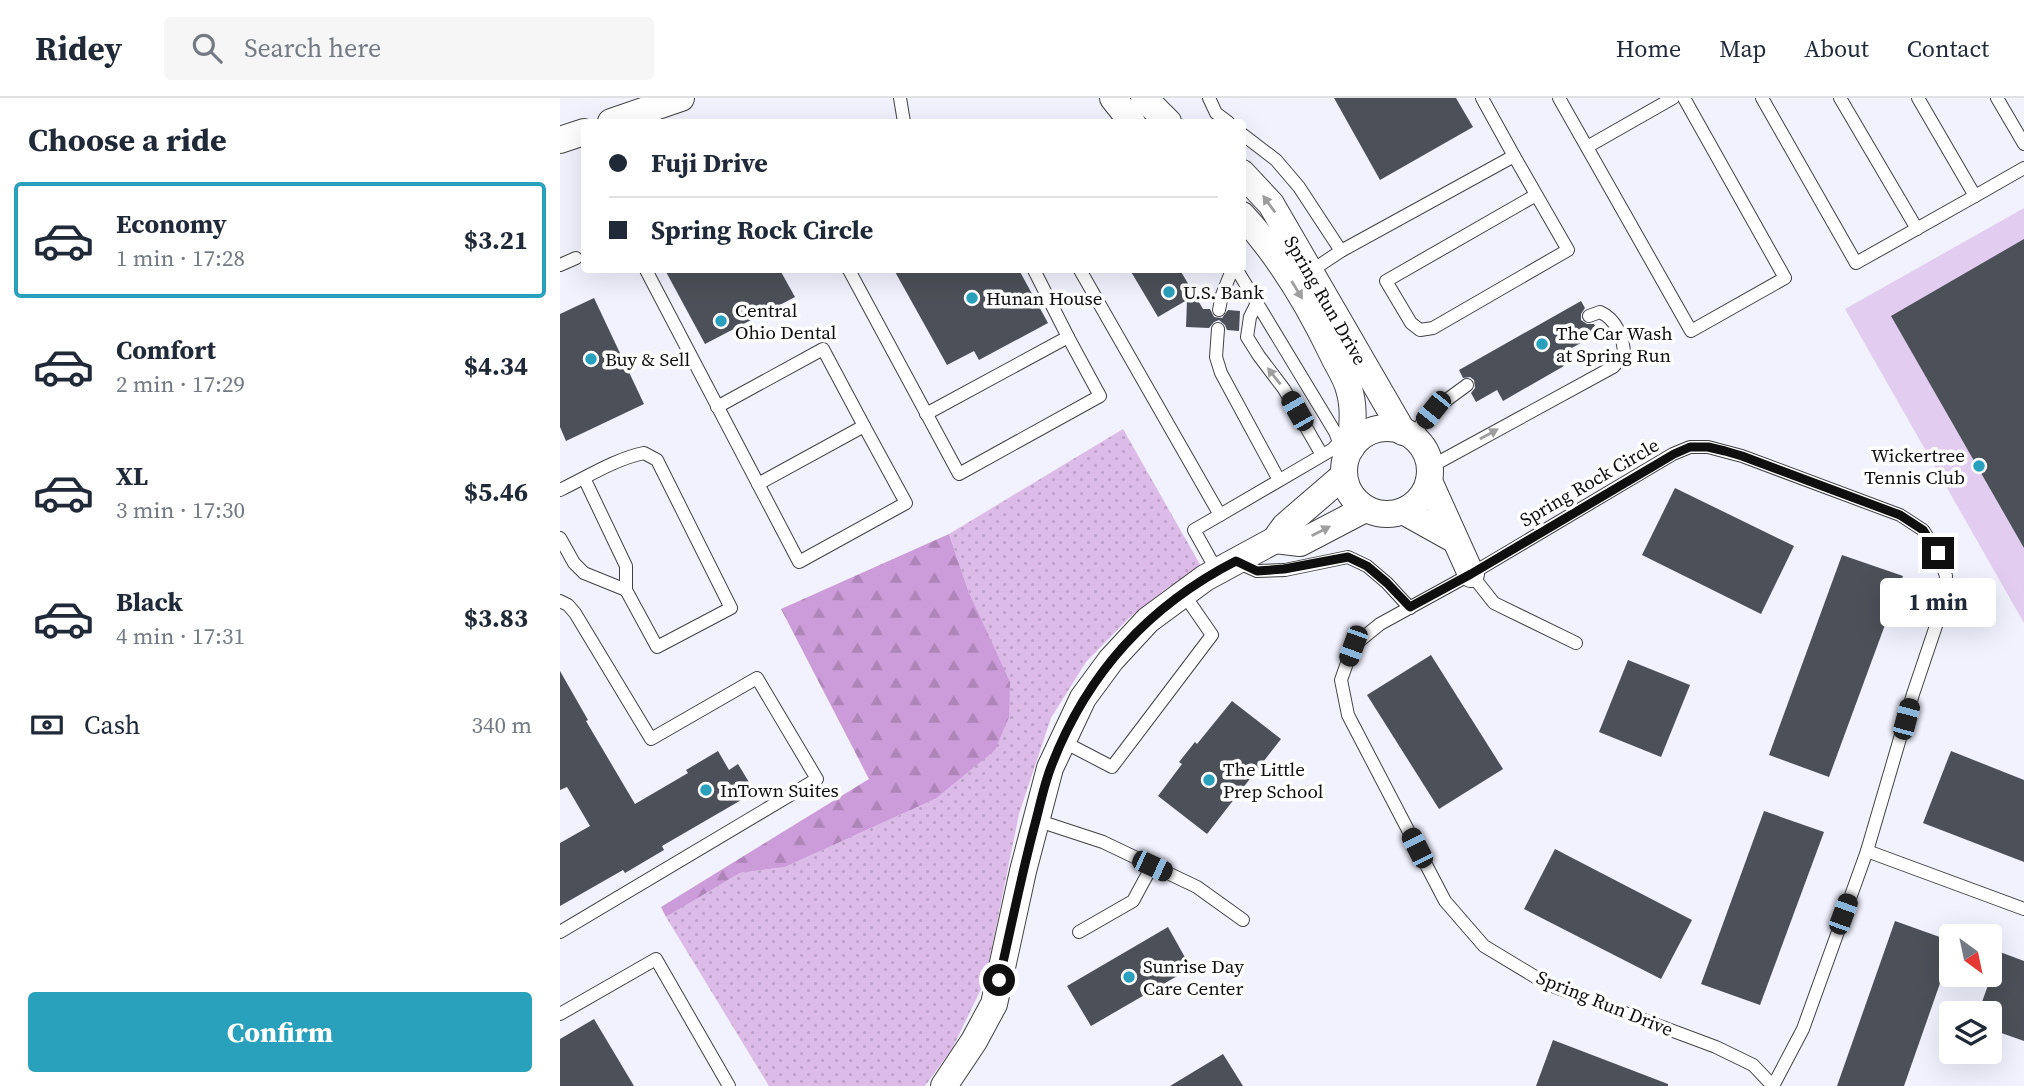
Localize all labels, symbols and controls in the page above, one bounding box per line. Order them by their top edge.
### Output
search box [164,17,654,80]
text: Ridey [35,26,122,71]
icon: search [188,29,226,67]
text: Search here [244,30,381,66]
text: Home [1616,32,1681,65]
text: Map [1719,32,1766,65]
text: About [1804,32,1869,65]
text: Contact [1907,32,1989,65]
text: Choose a ride [28,118,227,162]
text: Fuji Drive [651,145,768,181]
one-way arrow [1262,195,1276,213]
text: Economy [116,206,227,242]
icon: car [32,209,95,272]
text: Spring Rock Circle [651,212,873,248]
text: $3.21 [464,222,528,258]
street label: Spring Run Drive [1278,231,1374,369]
text: 1 min · 17:28 [116,242,245,274]
place label: U.S. Bank [1183,279,1265,305]
one-way arrow [1291,280,1303,299]
marker: U.S. Bank [1161,284,1177,300]
place label: Hunan House [986,285,1103,311]
marker: Hunan House [964,290,980,306]
place label: Central Ohio Dental [735,297,837,345]
marker: Central Ohio Dental [713,313,729,329]
place label: The Car Wash at Spring Run [1556,320,1673,368]
text: Comfort [116,332,216,368]
icon: car [32,335,95,398]
marker: The Car Wash at Spring Run [1534,336,1550,352]
place label: Buy & Sell [605,346,690,372]
text: $4.34 [464,348,528,384]
marker: Buy & Sell [583,351,599,367]
text: 2 min · 17:29 [116,368,245,400]
one-way arrow [1267,368,1282,386]
car [1412,387,1455,433]
car [1278,388,1317,434]
one-way arrow [1480,428,1499,440]
street label: Spring Rock Circle [1515,432,1663,532]
place label: Wickertree Tennis Club [1864,442,1965,490]
text: XL [116,458,148,494]
marker: Wickertree Tennis Club [1971,458,1987,474]
icon: car [32,461,95,524]
text: $5.46 [464,474,528,510]
text: 3 min · 17:30 [116,494,245,526]
one-way arrow [1311,526,1331,537]
route end [1922,537,1954,569]
callout: 1 min [1880,578,1996,626]
text: Black [116,584,183,620]
text: 1 min [1908,586,1968,618]
icon: car [32,587,95,650]
text: $3.83 [464,600,528,636]
text: 4 min · 17:31 [116,620,245,652]
car [1336,623,1371,669]
car [1891,696,1922,742]
icon: cash [28,706,66,744]
text: Cash [84,707,140,743]
text: 340 m [471,709,532,741]
place label: The Little Prep School [1223,756,1324,804]
marker: The Little Prep School [1201,772,1217,788]
place label: InTown Suites [720,777,839,803]
marker: InTown Suites [698,782,714,798]
car [1399,825,1436,871]
car [1129,848,1176,884]
car [1826,891,1861,937]
north arrow [1939,924,2002,987]
map controls [1939,924,2002,1064]
place label: Sunrise Day Care Center [1143,953,1244,1001]
route start [983,964,1015,996]
street label: Spring Run Drive [1533,964,1677,1042]
marker: Sunrise Day Care Center [1121,969,1137,985]
button: Confirm [28,992,532,1072]
button: layers [1939,1001,2002,1064]

